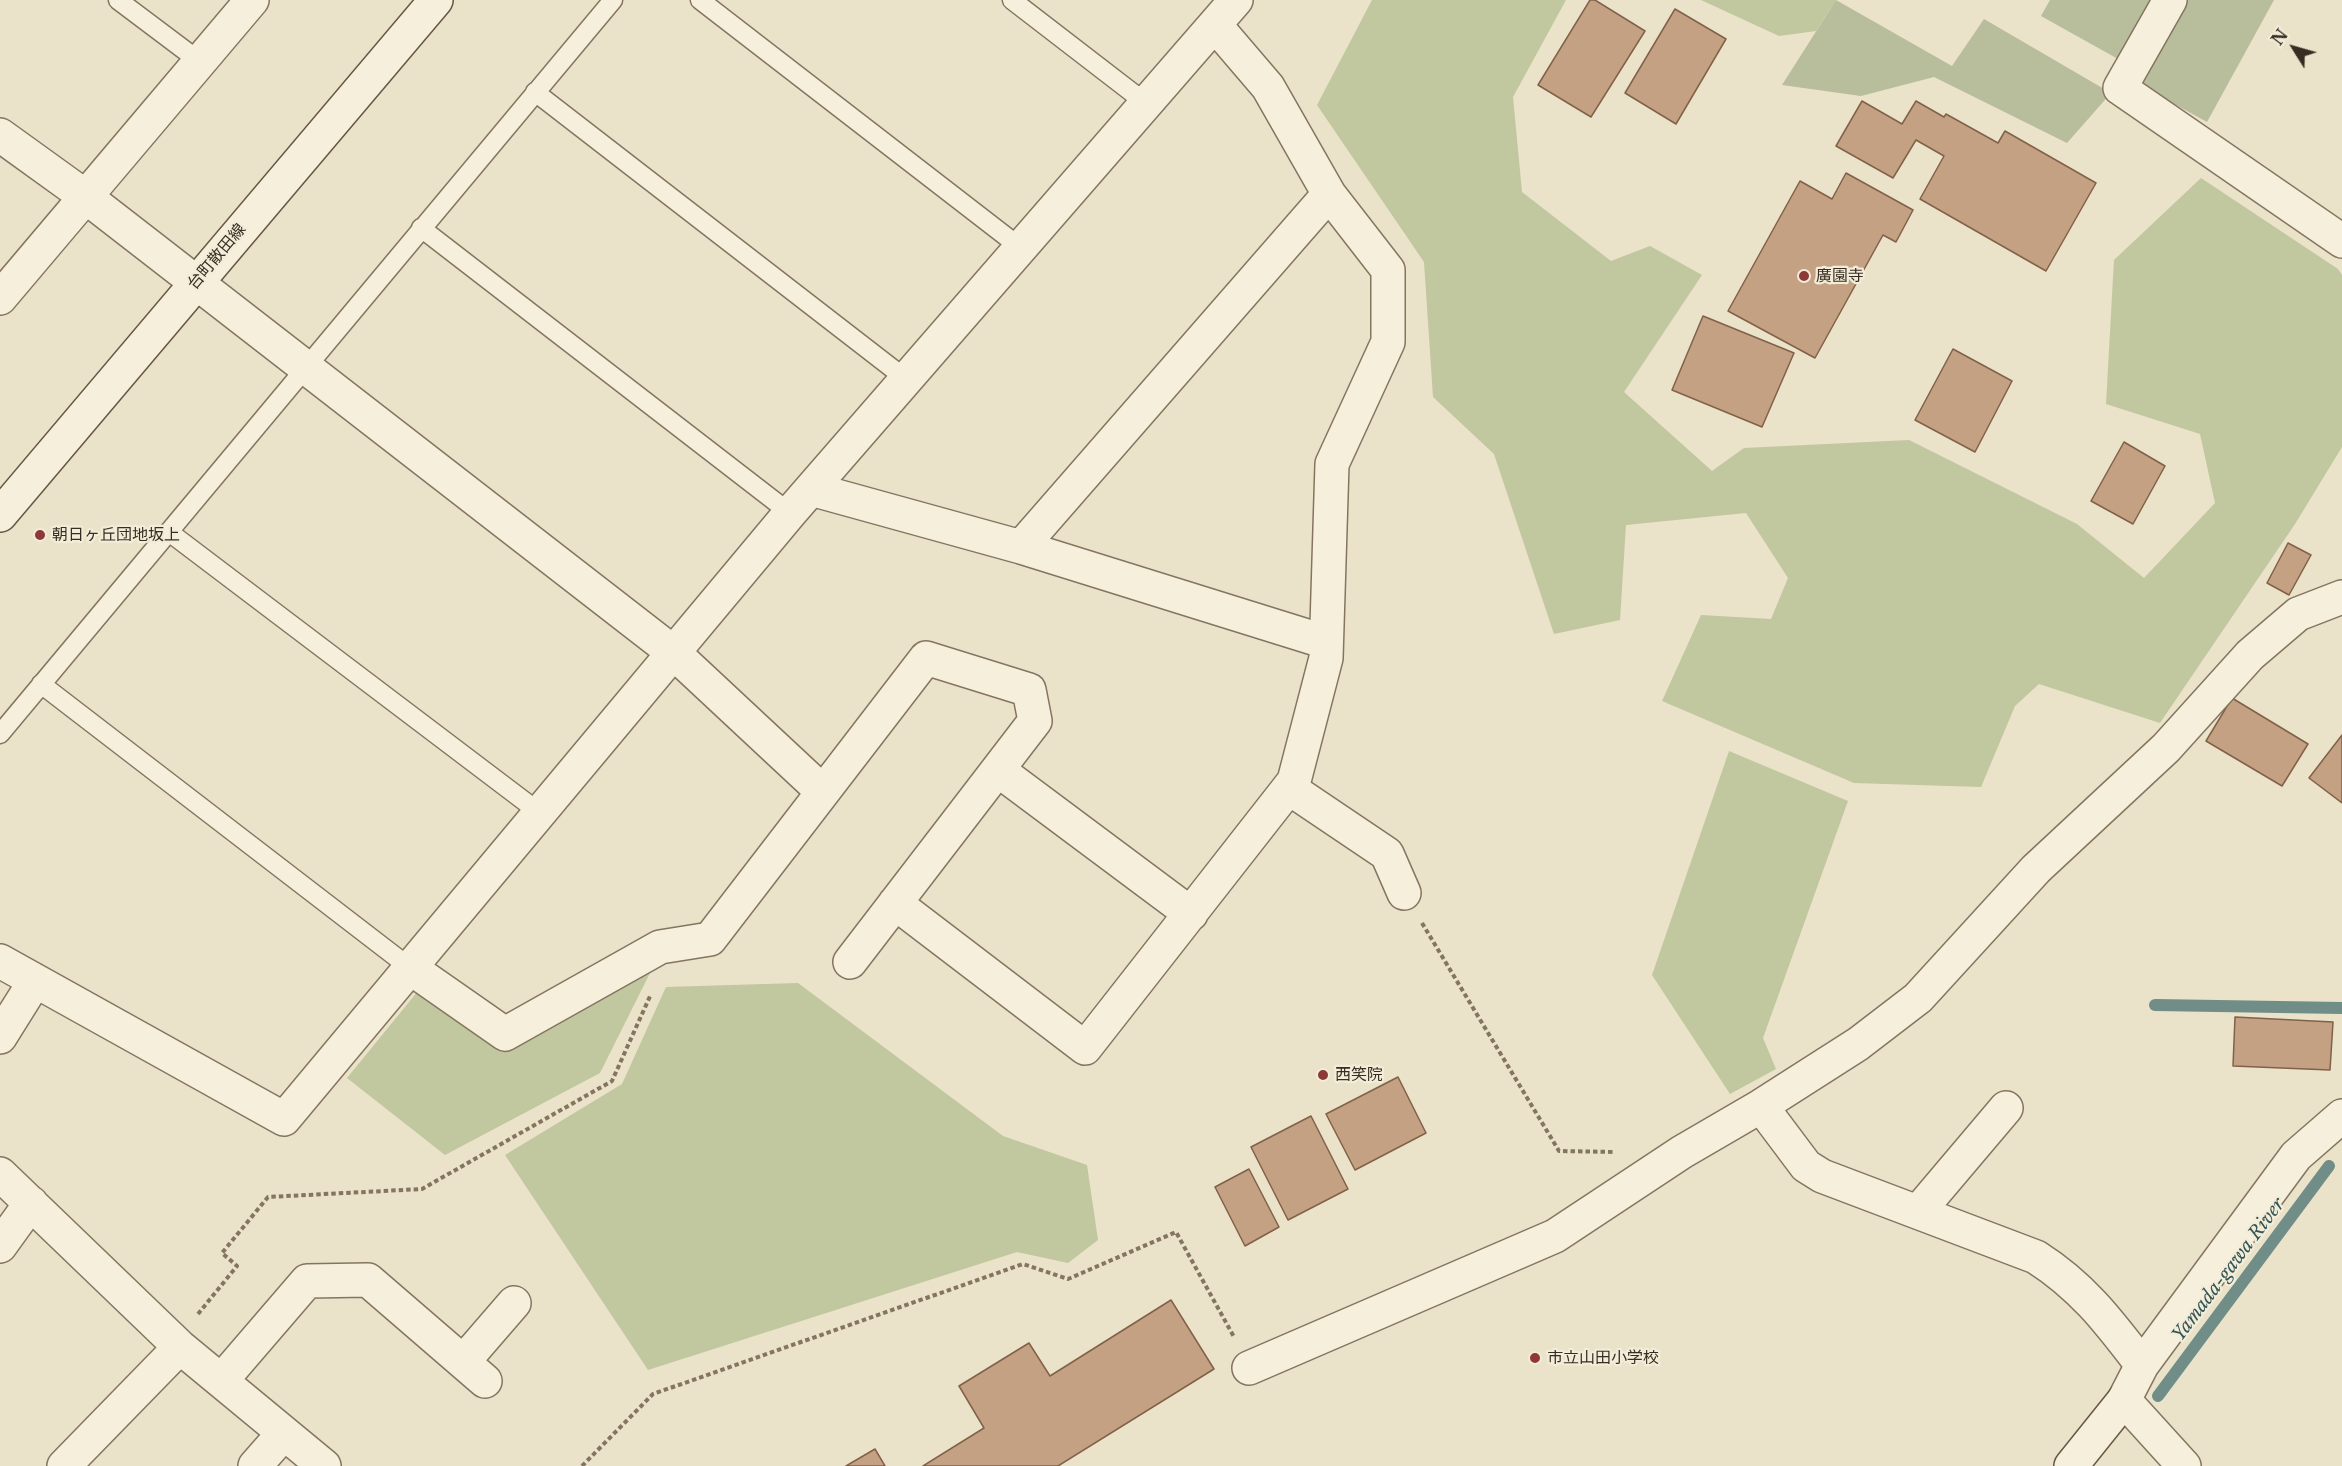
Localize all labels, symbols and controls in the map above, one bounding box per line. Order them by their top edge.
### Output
north arrow [2264,18,2324,78]
text: N [2267,25,2292,49]
street label: 台町散田線 [184,220,250,294]
place label: 廣園寺 [1816,266,1864,286]
marker: 廣園寺 [1797,269,1811,283]
place label: 朝日ヶ丘団地坂上 [52,525,180,545]
marker: 朝日ヶ丘団地坂上 [33,528,47,542]
place label: 西笑院 [1335,1065,1383,1085]
marker: 西笑院 [1316,1068,1330,1082]
water label: Yamada-gawa River [2168,1194,2290,1346]
place label: 市立山田小学校 [1547,1348,1659,1368]
marker: 市立山田小学校 [1528,1351,1542,1365]

